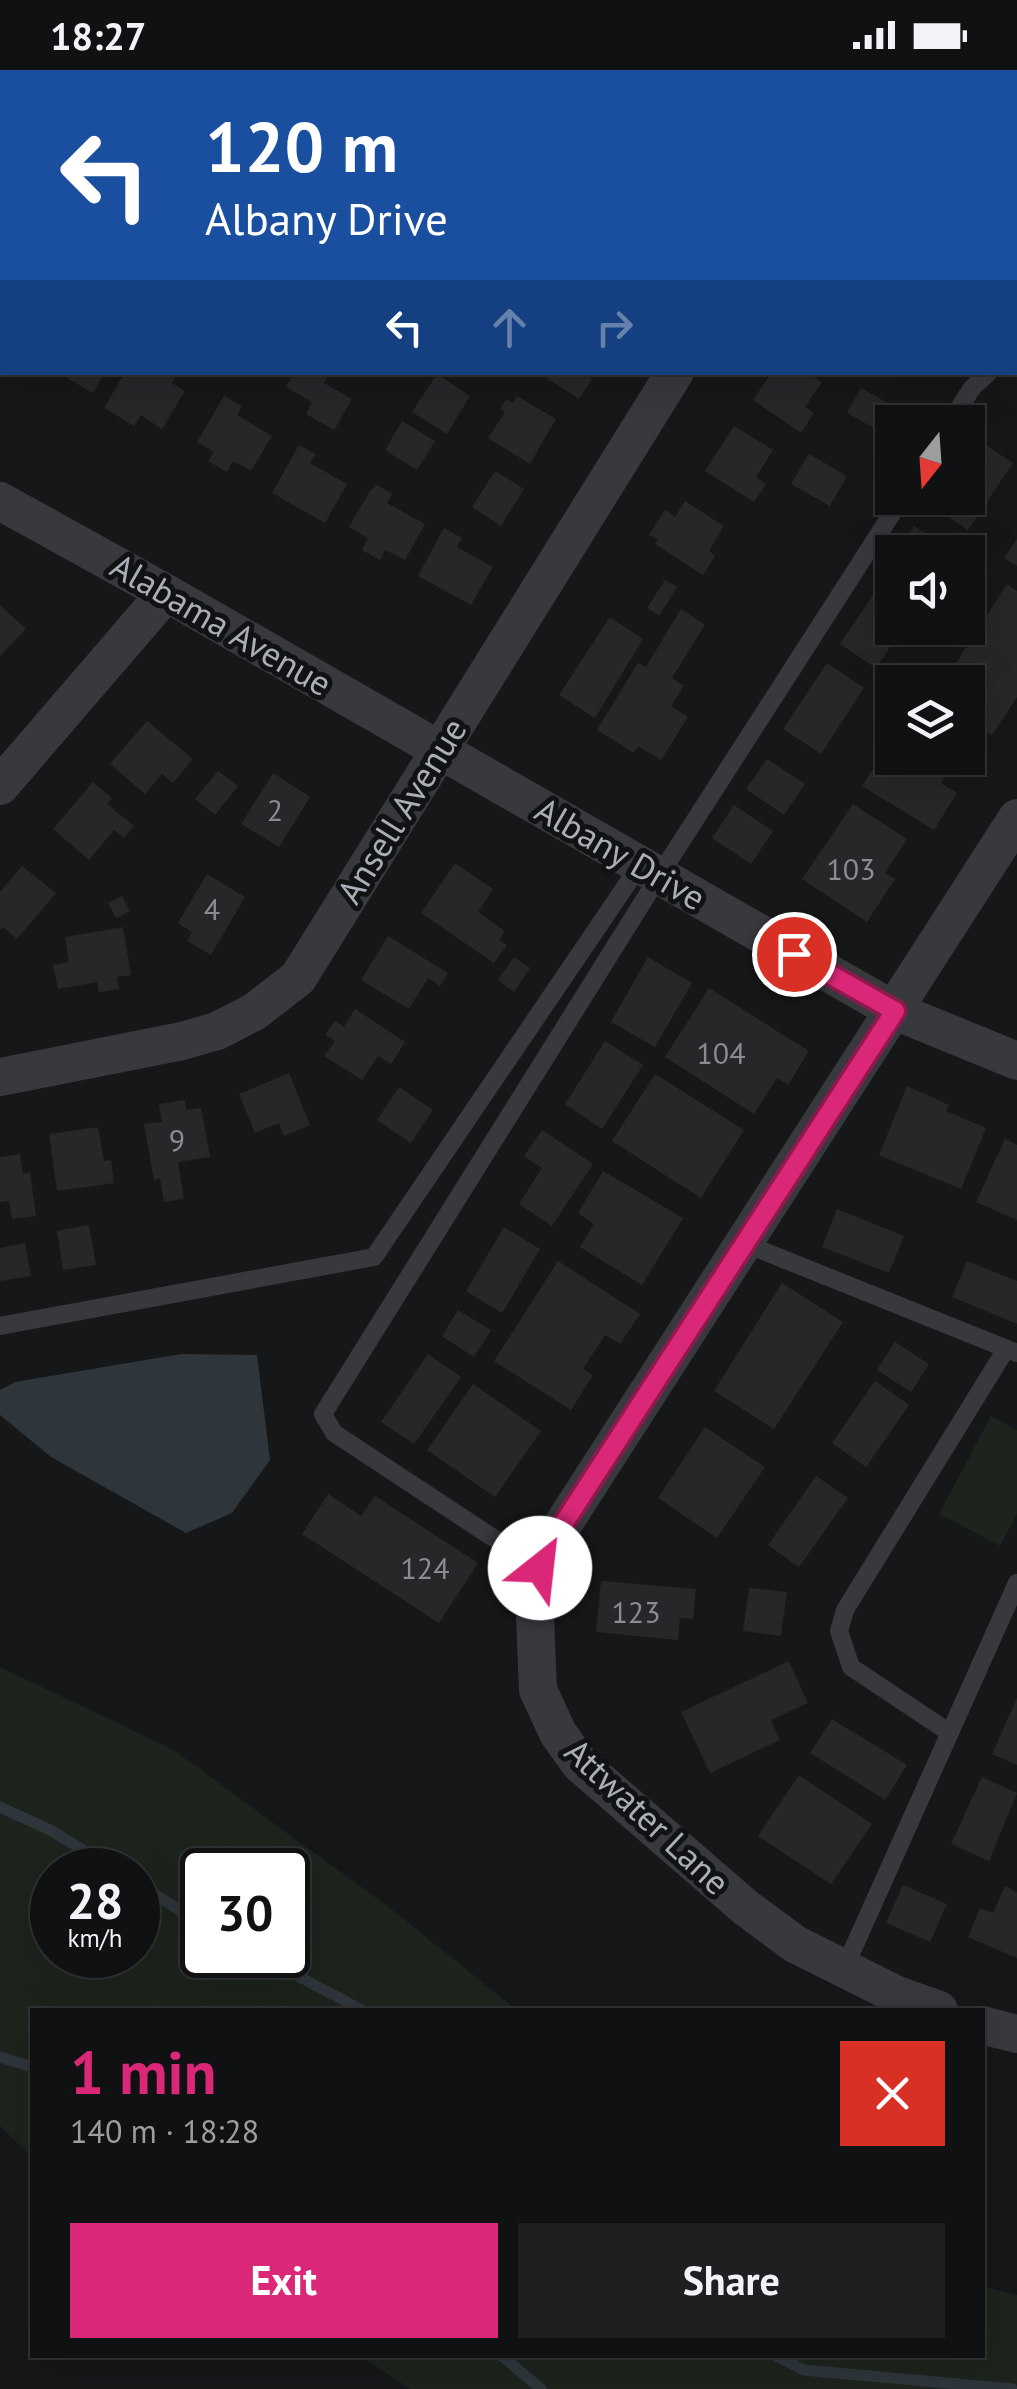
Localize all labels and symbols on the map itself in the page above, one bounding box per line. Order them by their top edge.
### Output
north arrow [875,405,985,515]
street label: Alabama Avenue [103,542,340,706]
street label: Ansell Avenue [326,709,476,912]
street label: Albany Drive [527,786,714,920]
house number: 2 [267,790,283,829]
house number: 103 [826,849,876,888]
house number: 4 [204,889,220,928]
pin [752,912,837,997]
house number: 104 [696,1033,746,1072]
house number: 9 [169,1120,185,1159]
position arrow [488,1516,592,1620]
house number: 124 [400,1548,450,1587]
house number: 123 [611,1592,661,1631]
street label: Attwater Lane [556,1728,740,1904]
speed limit sign: 30 [180,1848,310,1978]

